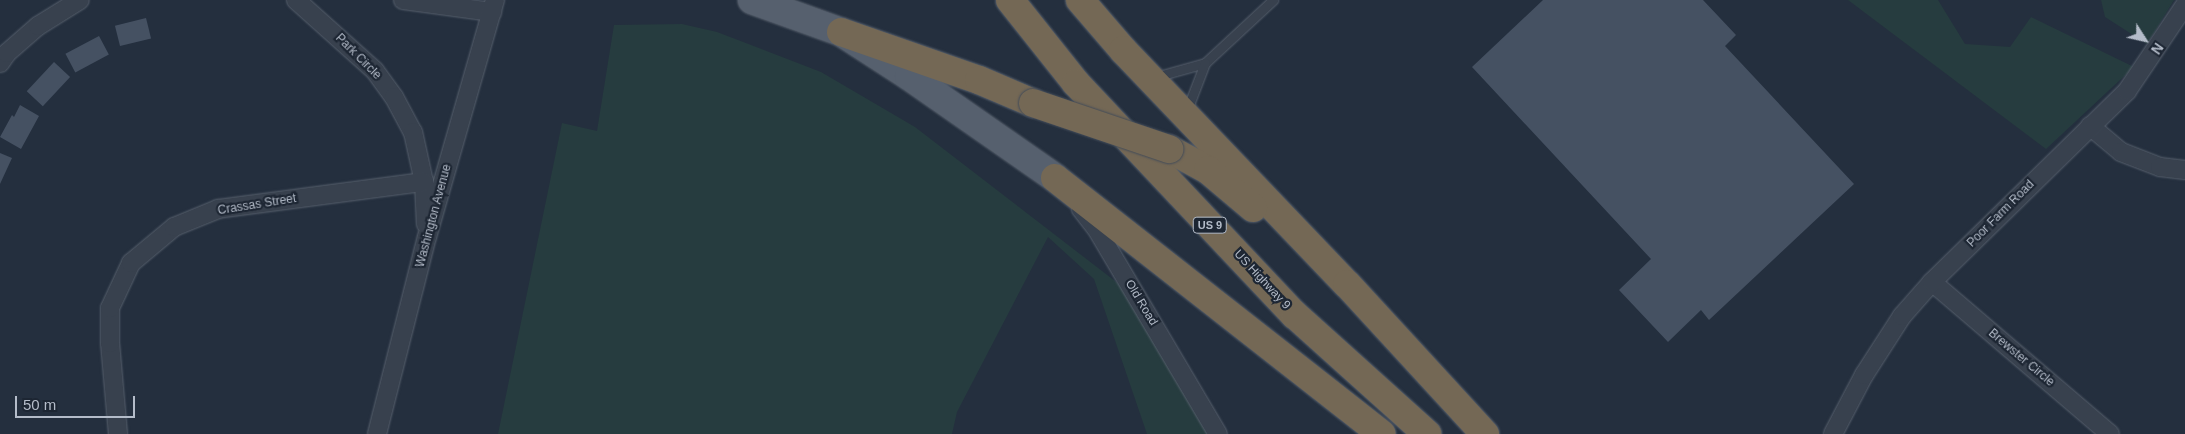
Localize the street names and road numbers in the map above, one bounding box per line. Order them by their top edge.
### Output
street label: Park Circle [332,31,384,83]
street label: Washington Avenue [413,163,455,269]
street label: Poor Farm Road [1965,178,2037,250]
street label: Crassas Street [217,192,297,218]
road number: US 9 [1192,216,1228,234]
street label: US Highway 9 [1231,247,1293,313]
street label: Old Road [1122,278,1160,328]
street label: Brewster Circle [1985,326,2057,390]

